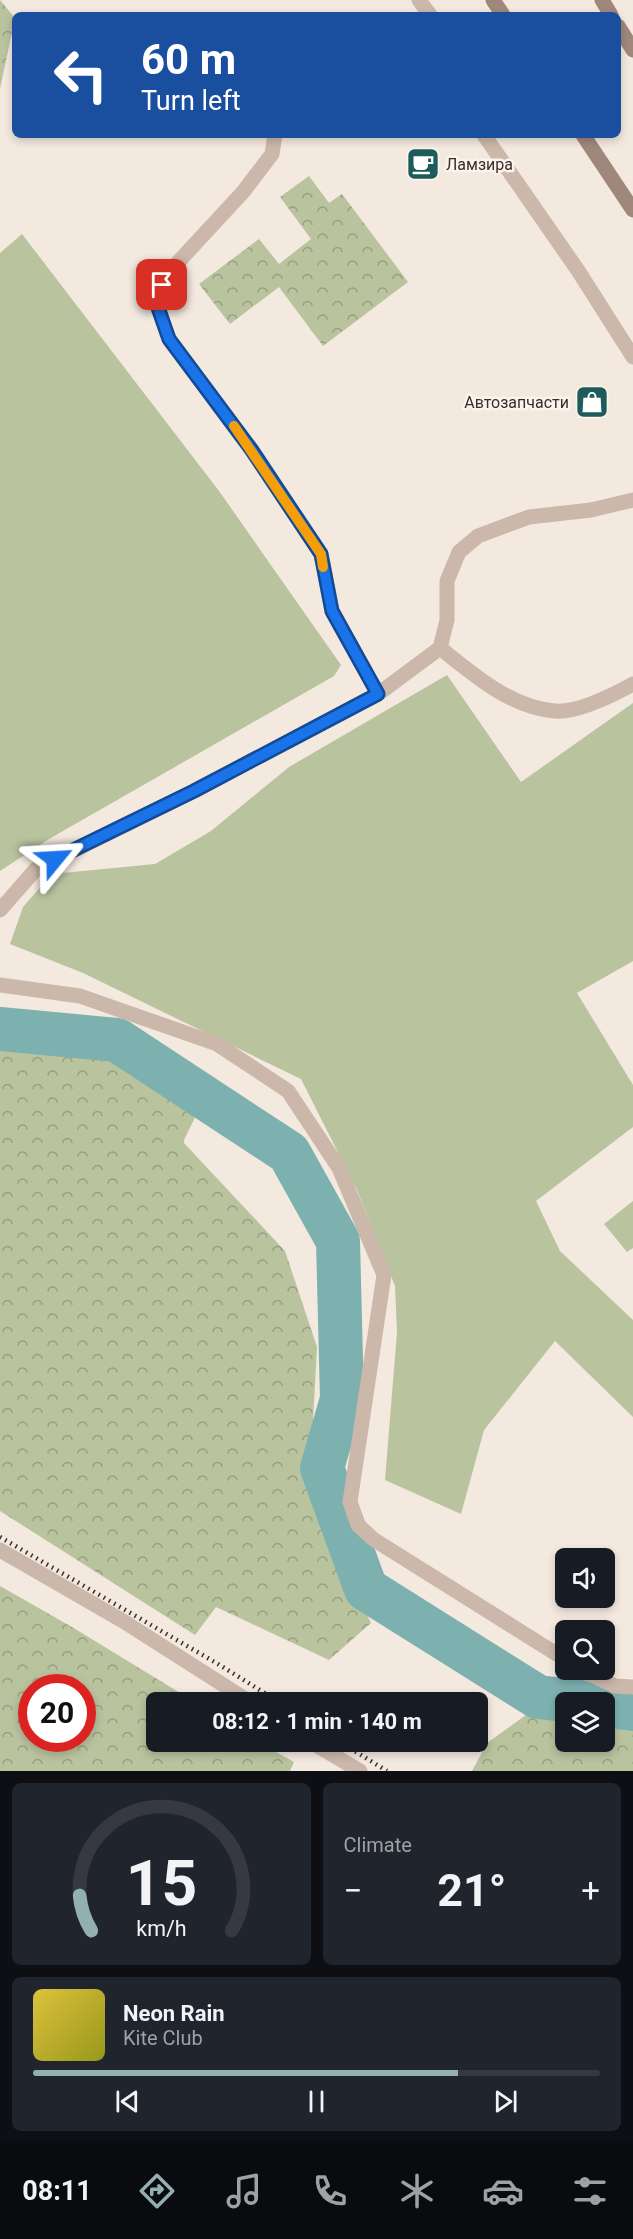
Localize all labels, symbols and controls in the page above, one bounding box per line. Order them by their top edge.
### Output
text: 60 m [141,35,236,84]
icon: left [42,36,120,114]
text: Turn left [141,85,241,117]
cafe icon: Ламзира [405,146,441,182]
place label: Ламзира [446,155,513,174]
pin [136,259,187,310]
icon: arrive [145,268,178,301]
shop icon: Автозапчасти [574,384,610,420]
place label: Автозапчасти [464,393,569,412]
position arrow [23,827,87,891]
map controls [555,1548,615,1752]
button: sound [555,1548,615,1608]
button: search [555,1620,615,1680]
speed limit sign: 20 [18,1674,96,1752]
button: layers [555,1692,615,1752]
text: 08:12 · 1 min · 140 m [212,1709,422,1734]
text: Climate [344,1833,412,1857]
text: 15 [125,1847,197,1920]
text: 21° [437,1864,506,1917]
text: − [344,1871,362,1910]
text: + [581,1871,600,1910]
text: km/h [136,1916,186,1941]
text: Neon Rain [123,2001,225,2026]
text: Kite Club [123,2026,203,2050]
icon: previous [111,2085,144,2118]
icon: pause [300,2085,333,2118]
icon: next [489,2085,522,2118]
icon: directions [136,2170,178,2212]
icon: music [223,2170,265,2212]
icon: phone [309,2170,351,2212]
icon: climate [396,2170,438,2212]
icon: car [482,2170,524,2212]
icon: filters [569,2170,611,2212]
text: 08:11 [22,2175,92,2207]

